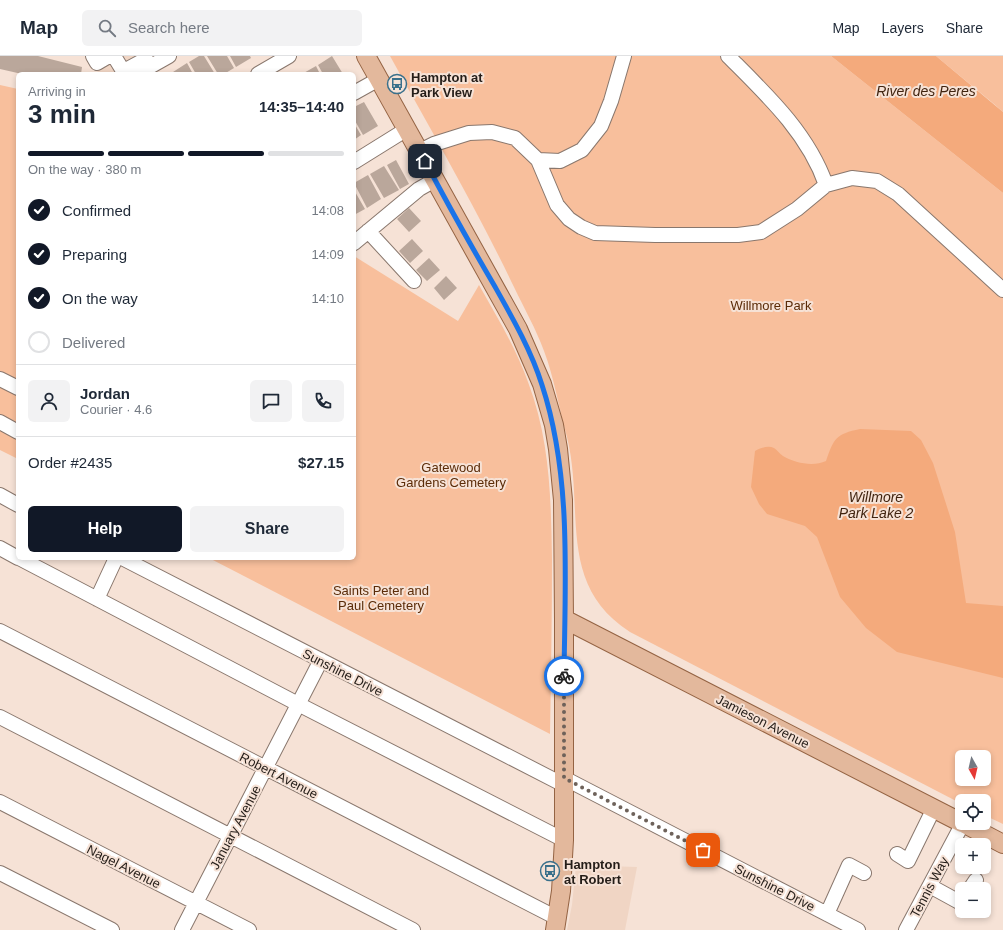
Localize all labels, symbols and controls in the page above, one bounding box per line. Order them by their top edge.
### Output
search box [82,10,362,46]
text: Map [20,17,58,38]
icon: search [96,17,118,39]
text: Search here [128,19,210,36]
text: Map [832,20,860,36]
text: Layers [882,20,924,36]
text: Share [946,20,983,36]
place label: Hampton at Park View [411,70,483,100]
bus stop icon: Hampton at Park View [386,73,408,95]
water label: River des Peres [876,83,976,99]
text: Arriving in [28,84,86,99]
text: 14:35–14:40 [259,98,344,115]
text: 3 min [28,99,96,129]
pin [408,144,442,178]
icon: home [414,150,436,172]
text: On the way · 380 m [28,162,141,177]
icon: check [28,199,50,221]
text: Confirmed [62,202,131,219]
text: 14:08 [311,203,344,218]
icon: check [28,243,50,265]
text: Preparing [62,246,127,263]
text: 14:09 [311,247,344,262]
icon: check [28,287,50,309]
text: On the way [62,290,138,307]
text: 14:10 [311,291,344,306]
park label: Willmore Park [731,298,812,313]
text: Delivered [62,334,125,351]
button: person [28,380,70,422]
button: chat [250,380,292,422]
button: phone [302,380,344,422]
text: Jordan [80,385,130,402]
text: Courier · 4.6 [80,402,152,417]
text: Order #2435 [28,454,112,471]
text: $27.15 [298,454,344,471]
park label: Gatewood Gardens Cemetery [396,460,506,490]
water label: Willmore Park Lake 2 [839,489,914,521]
button: Help [28,506,182,552]
button: Share [190,506,344,552]
park label: Saints Peter and Paul Cemetery [333,583,429,613]
street label: Sunshine Drive [300,646,385,699]
courier [544,656,584,696]
icon: bike [553,665,575,687]
street label: Jamieson Avenue [714,692,812,751]
street label: Robert Avenue [237,749,320,802]
north arrow [955,750,991,786]
map controls [955,750,991,918]
street label: January Avenue [207,783,264,872]
button: locate [955,794,991,830]
pin [686,833,720,867]
button: + [955,838,991,874]
icon: bag [692,839,714,861]
street label: Nagel Avenue [84,841,163,891]
street label: Tennis Way [907,854,952,920]
place label: Hampton at Robert [564,857,622,887]
bus stop icon: Hampton at Robert [539,860,561,882]
street label: Sunshine Drive [732,861,817,914]
button: − [955,882,991,918]

